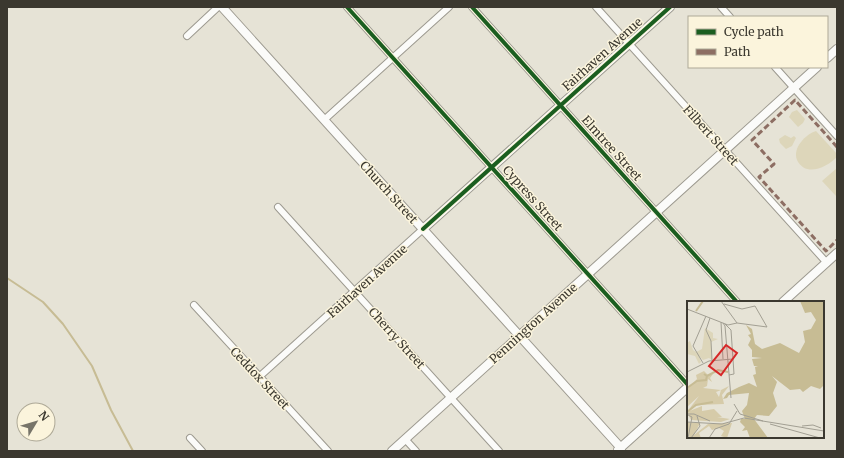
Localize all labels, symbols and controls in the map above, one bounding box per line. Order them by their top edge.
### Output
street label: Fairhaven Avenue [559,14,645,94]
legend [688,16,828,68]
text: Cycle path [724,24,784,39]
text: Path [724,44,750,59]
street label: Filbert Street [680,102,742,168]
street label: Elmtree Street [579,112,646,184]
street label: Church Street [357,158,421,227]
street label: Cypress Street [500,162,566,234]
street label: Fairhaven Avenue [324,241,410,321]
street label: Pennington Avenue [486,280,580,366]
inset map [687,301,824,438]
street label: Cherry Street [366,304,429,372]
street label: Ceddox Street [227,344,293,413]
north arrow [16,402,56,442]
text: N [36,408,52,424]

